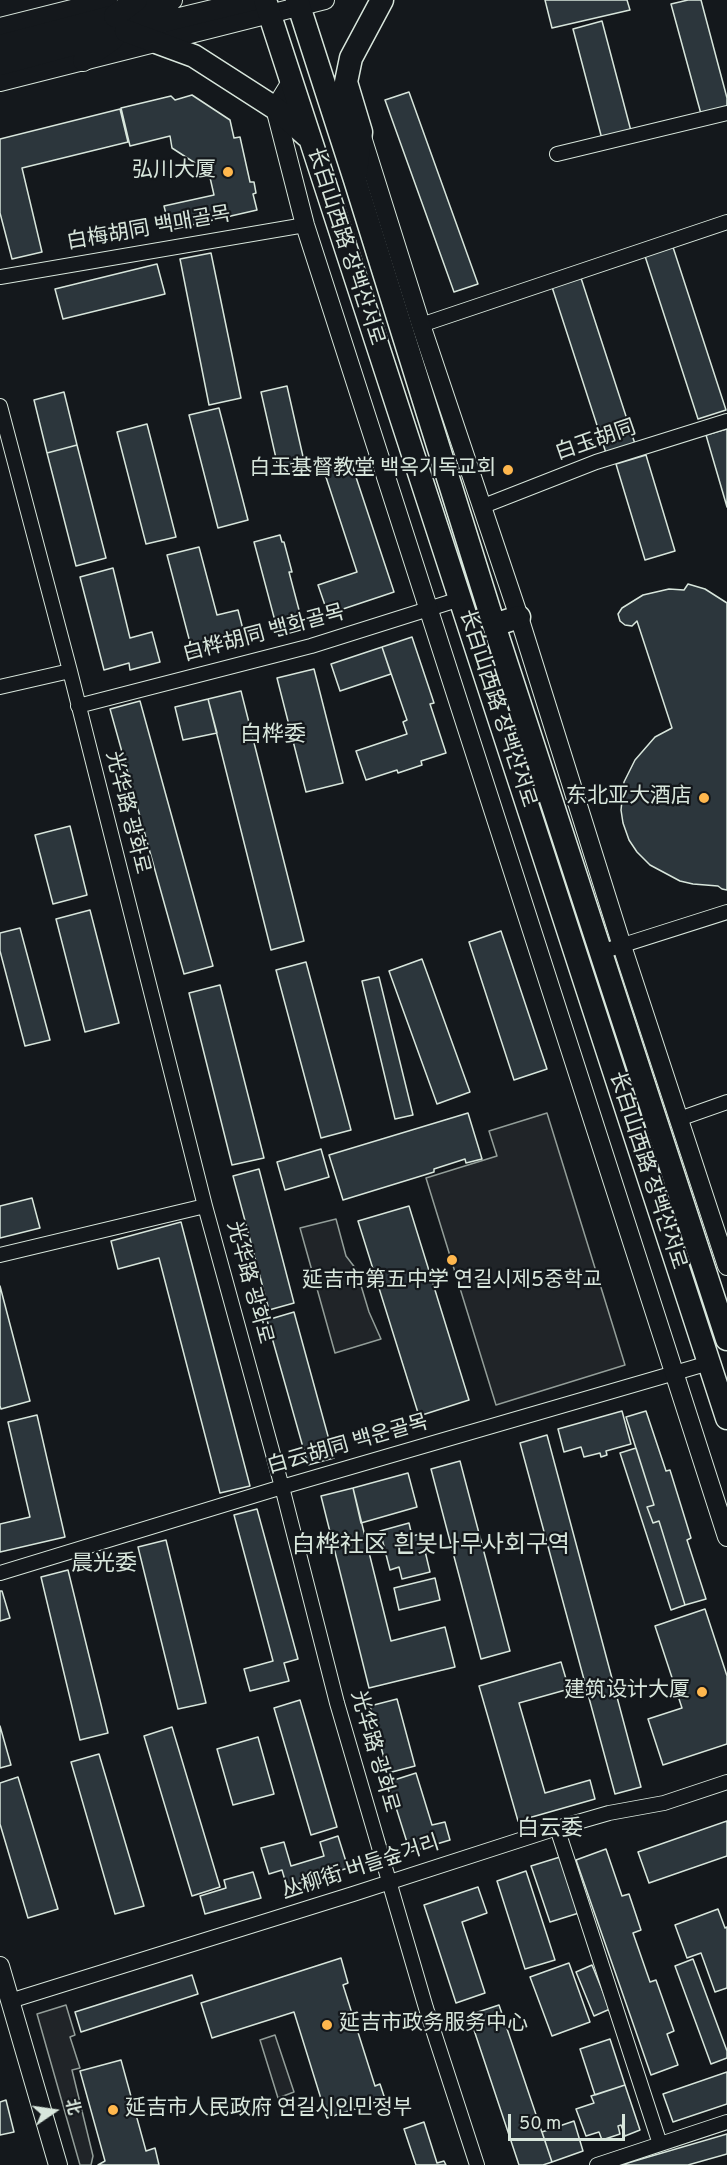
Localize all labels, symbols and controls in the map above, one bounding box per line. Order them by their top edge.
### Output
street label: 长白山西路 장백산서로 [300,145,388,349]
place label: 弘川大厦 [132,159,216,185]
marker: 弘川大厦 [221,165,235,179]
street label: 白梅胡同 백매골목 [65,203,233,257]
street label: 白玉胡同 [552,416,640,468]
place label: 白玉基督教堂 백옥기독교회 [249,457,496,483]
marker: 白玉基督教堂 백옥기독교회 [501,463,515,477]
street label: 白桦胡同 백화골목 [180,601,348,669]
street label: 长白山西路 장백산서로 [452,607,540,811]
district label: 白桦委 [240,724,306,750]
street label: 光华路 광화로 [99,749,153,877]
place label: 东北亚大酒店 [566,785,692,811]
marker: 东北亚大酒店 [697,791,711,805]
street label: 长白山西路 장백산서로 [602,1069,690,1273]
street label: 光华路 광화로 [220,1219,276,1347]
marker: 延吉市第五中学 연길시제5중학교 [445,1253,459,1267]
place label: 延吉市第五中学 연길시제5중학교 [302,1269,602,1295]
street label: 白云胡同 백운골목 [265,1411,431,1481]
district label: 白桦社区 흰봇나무사회구역 [292,1533,570,1561]
district label: 晨光委 [71,1553,137,1579]
place label: 建筑设计大厦 [564,1679,690,1705]
marker: 建筑设计大厦 [695,1685,709,1699]
street label: 光华路 광화로 [344,1688,402,1816]
district label: 白云委 [517,1818,583,1844]
street label: 丛柳街 버들숲거리 [279,1832,443,1906]
place label: 延吉市政务服务中心 [339,2012,528,2038]
marker: 延吉市政务服务中心 [320,2018,334,2032]
north arrow [24,2081,84,2141]
text: 北 [60,2097,83,2117]
place label: 延吉市人民政府 연길시인민정부 [125,2097,412,2123]
scale bar [511,2102,628,2140]
marker: 延吉市人民政府 연길시인민정부 [106,2103,120,2117]
text: 50 m [519,2113,561,2136]

